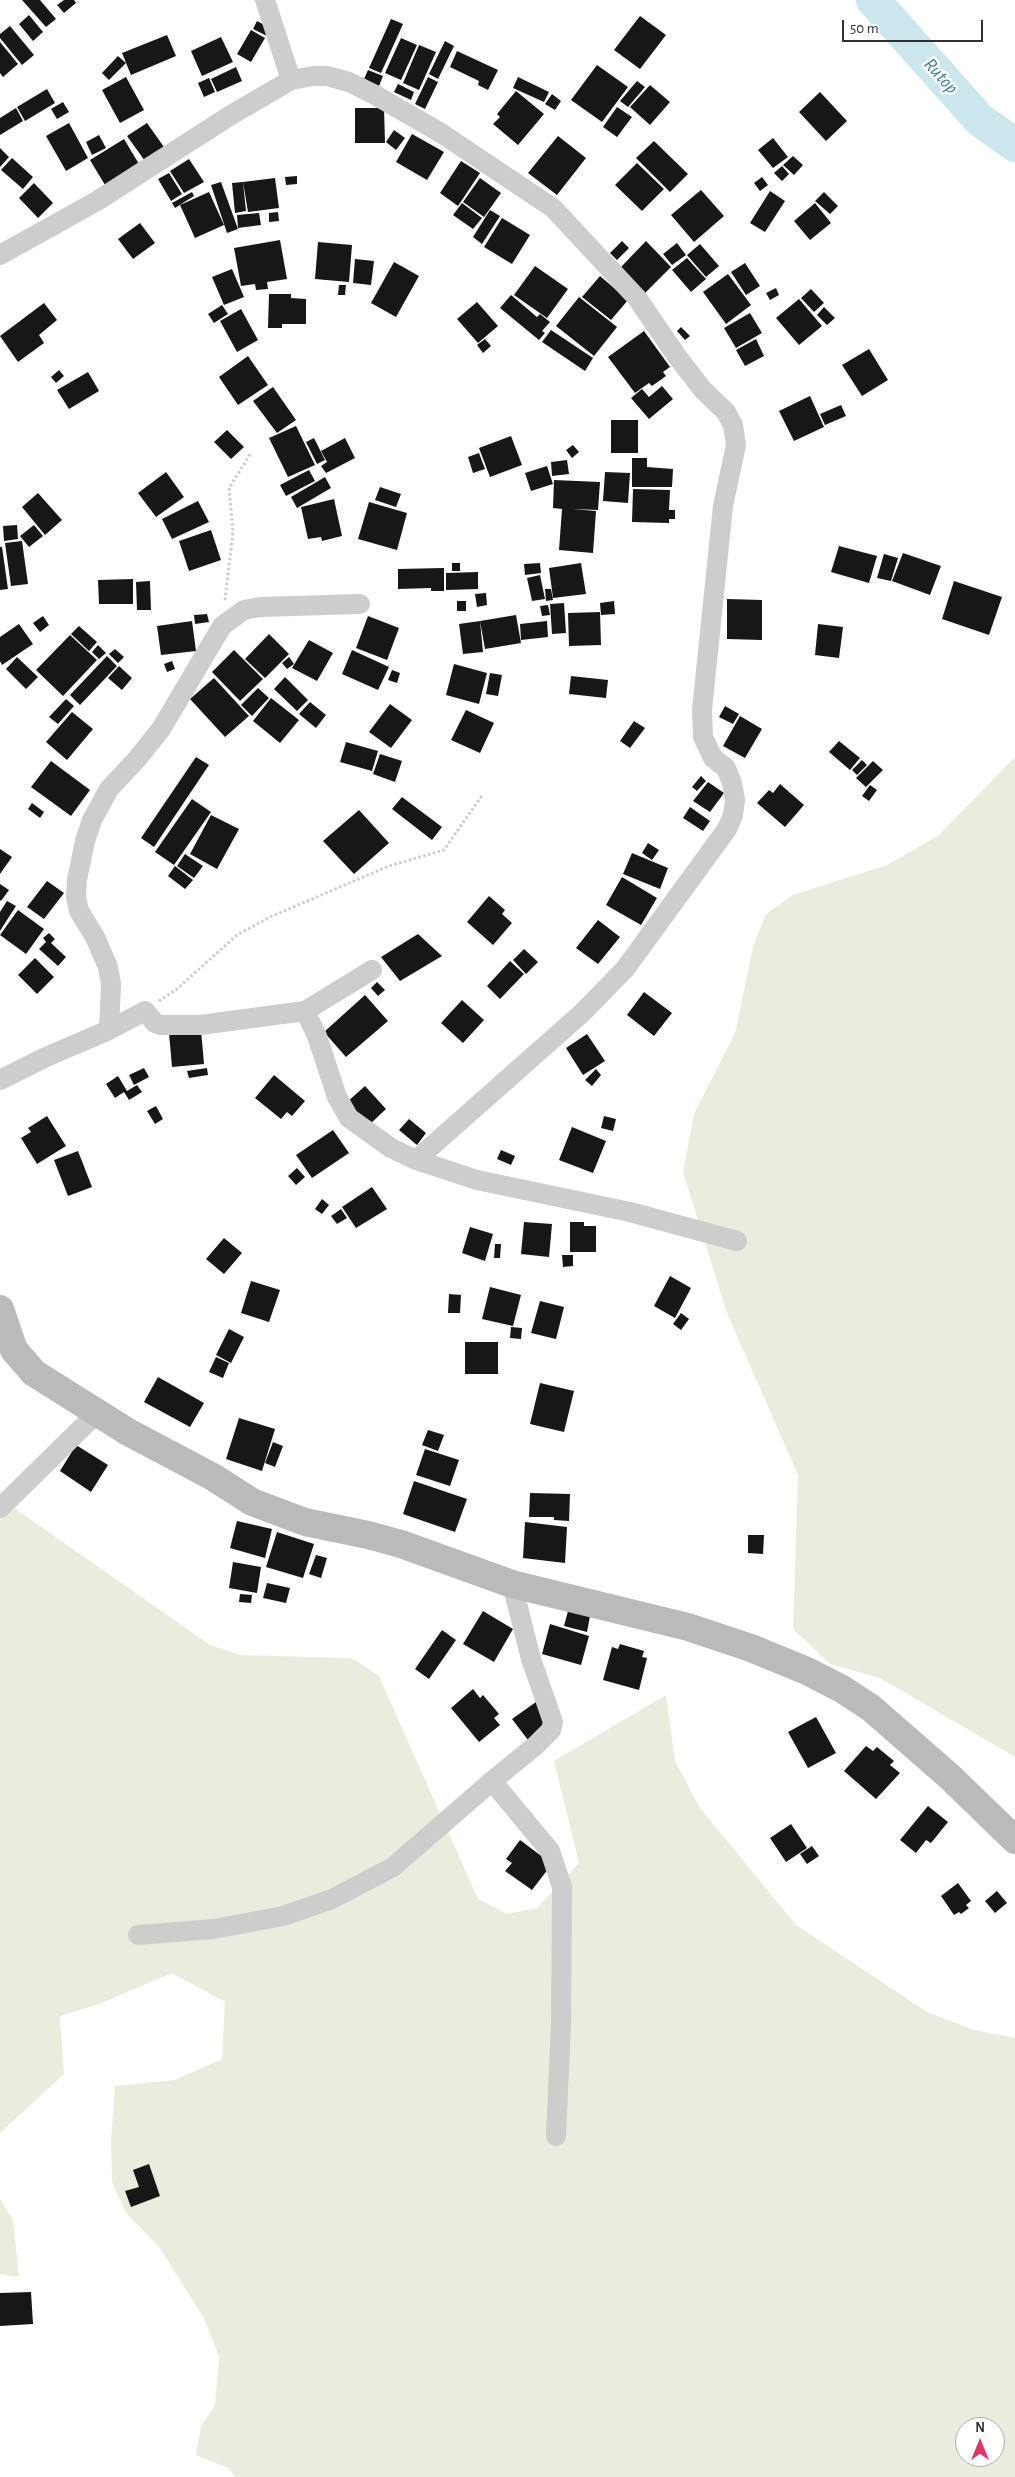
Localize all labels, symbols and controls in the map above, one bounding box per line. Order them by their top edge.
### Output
scale bar [845,10,986,42]
text: 50 m [850,21,879,36]
water label: Rutop [919,53,963,99]
north arrow [955,2417,1005,2467]
text: N [975,2421,985,2435]

